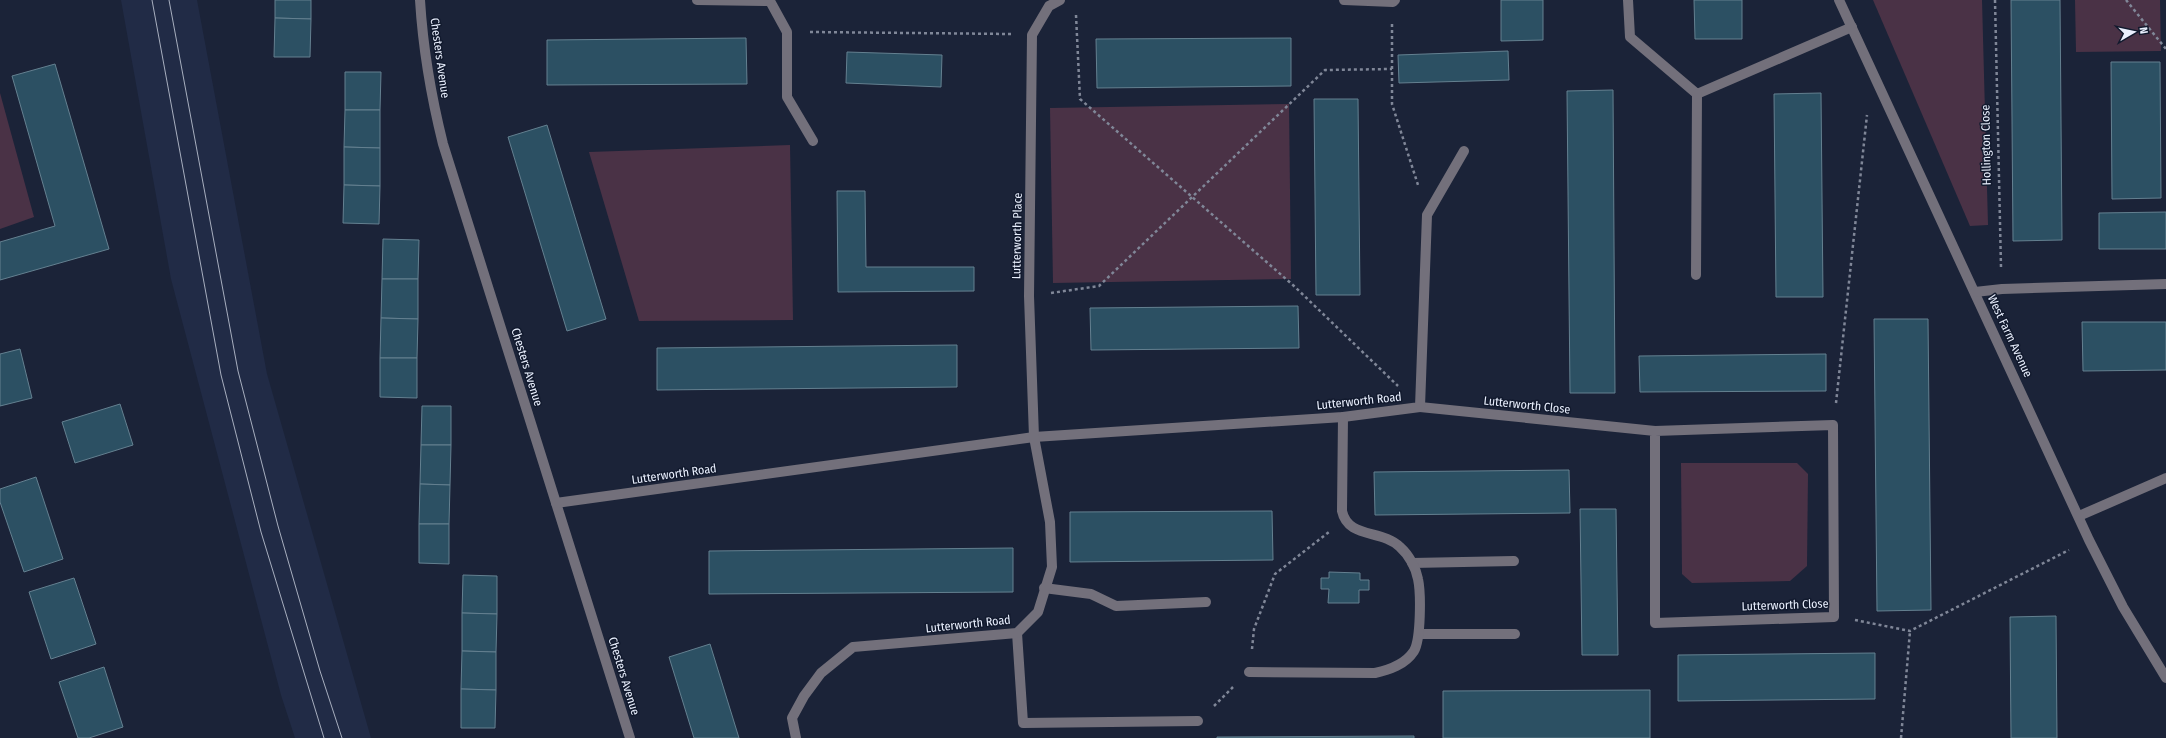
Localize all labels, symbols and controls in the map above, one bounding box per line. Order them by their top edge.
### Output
north arrow [2114,12,2154,52]
street label: Chesters Avenue [427,17,453,99]
text: N [2136,26,2150,35]
street label: Hollington Close [1978,105,1994,185]
street label: Lutterworth Place [1009,193,1025,279]
street label: West Farm Avenue [1985,293,2035,380]
street label: Chesters Avenue [508,326,546,408]
street label: Lutterworth Road [1316,390,1402,412]
street label: Lutterworth Close [1483,393,1571,417]
street label: Lutterworth Road [631,461,717,487]
street label: Lutterworth Close [1741,596,1829,614]
street label: Lutterworth Road [925,613,1011,635]
street label: Chesters Avenue [605,635,643,717]

